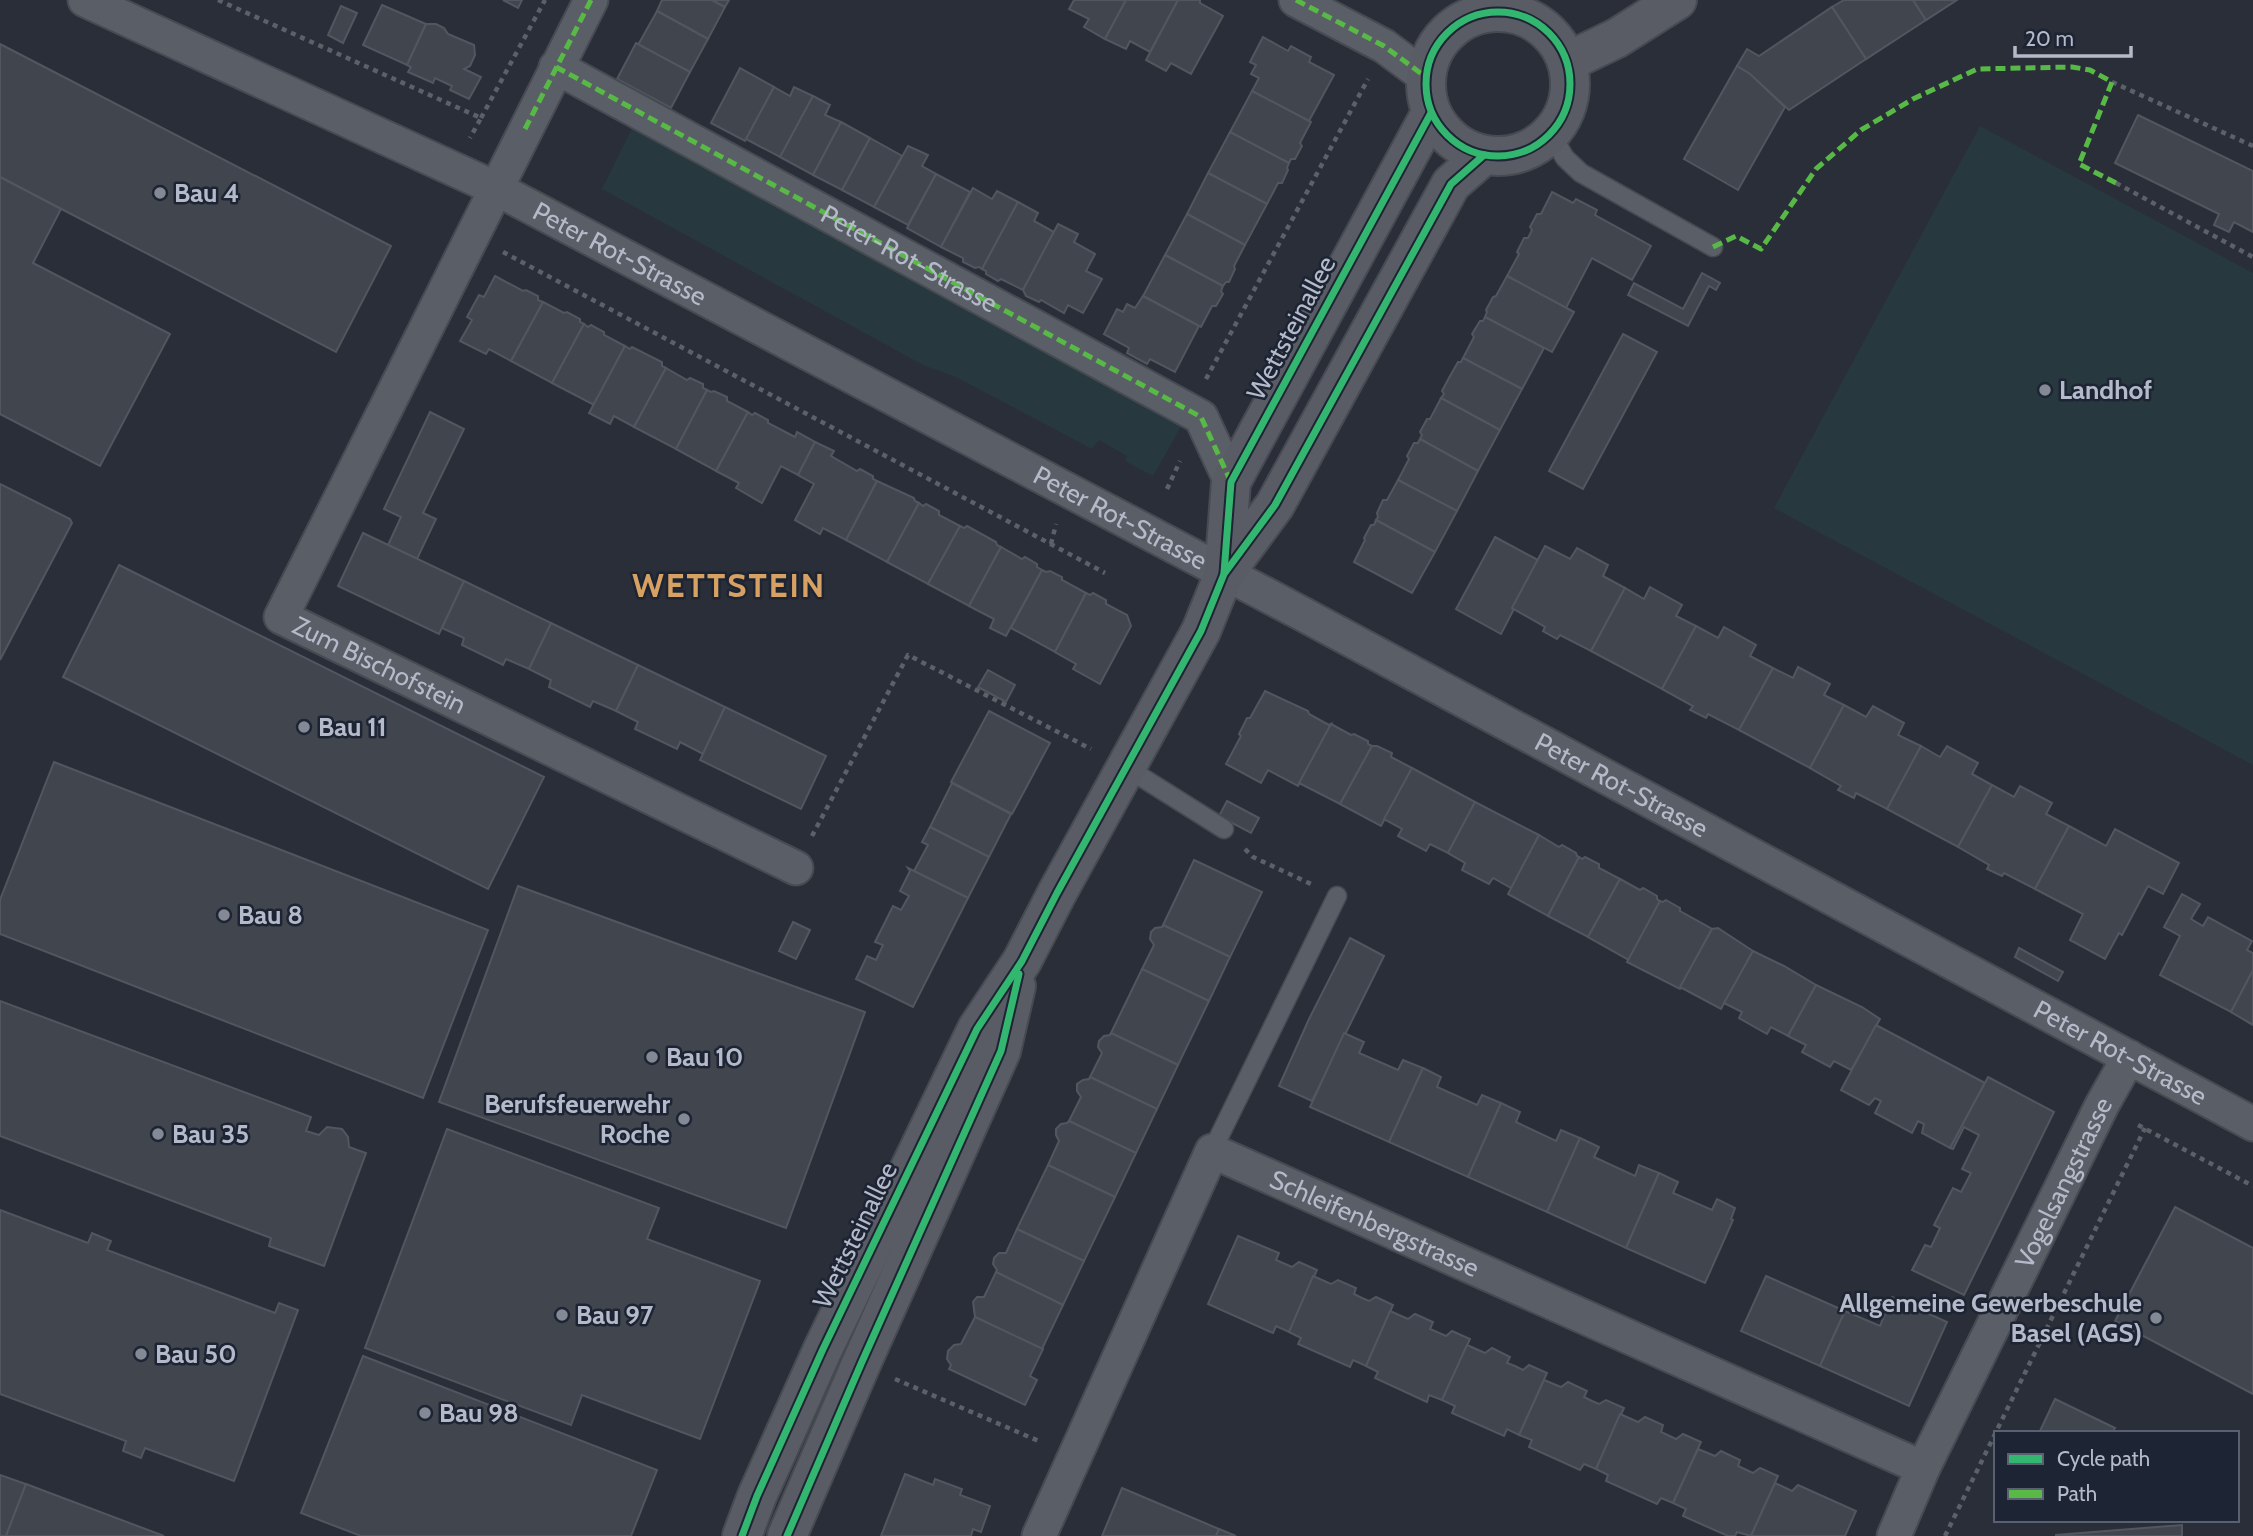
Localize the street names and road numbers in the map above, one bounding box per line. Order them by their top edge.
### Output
street label: Peter Rot-Strasse [527,195,712,313]
street label: Peter-Rot-Strasse [815,198,1003,320]
street label: Wettsteinallee [1240,251,1342,405]
street label: Peter Rot-Strasse [1028,459,1213,577]
street label: Zum Bischofstein [288,609,471,721]
street label: Peter Rot-Strasse [1529,726,1713,845]
street label: Peter Rot-Strasse [2028,993,2212,1112]
street label: Vogelsangstrasse [2008,1091,2119,1274]
street label: Wettsteinallee [806,1157,904,1313]
street label: Schleifenbergstrasse [1265,1163,1484,1284]

